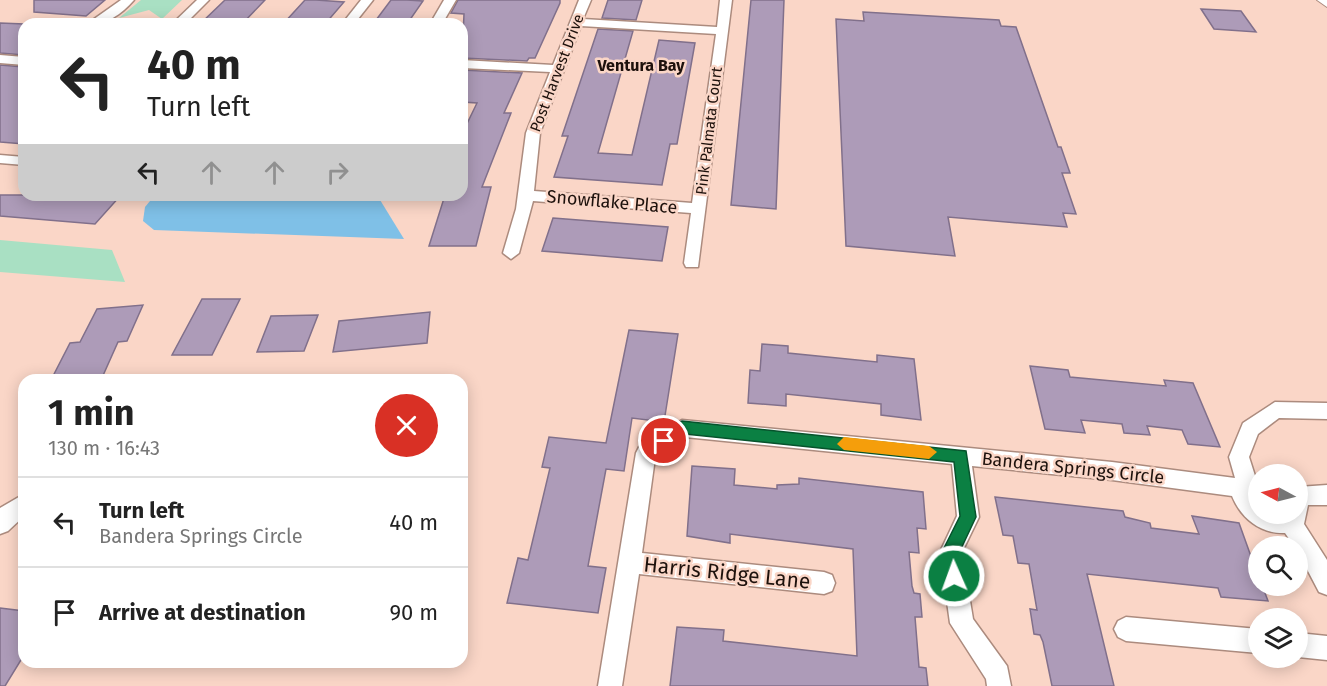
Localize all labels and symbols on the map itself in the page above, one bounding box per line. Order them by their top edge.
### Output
street label: Post Harvest Drive [526,12,588,134]
district label: Ventura Bay [596,56,685,75]
street label: Pink Palmata Court [692,65,726,196]
street label: Snowflake Place [546,185,678,219]
pin [638,415,689,466]
street label: Bandera Springs Circle [981,447,1165,489]
north arrow [1248,464,1308,524]
position arrow [922,544,986,608]
street label: Harris Ridge Lane [642,551,812,595]

